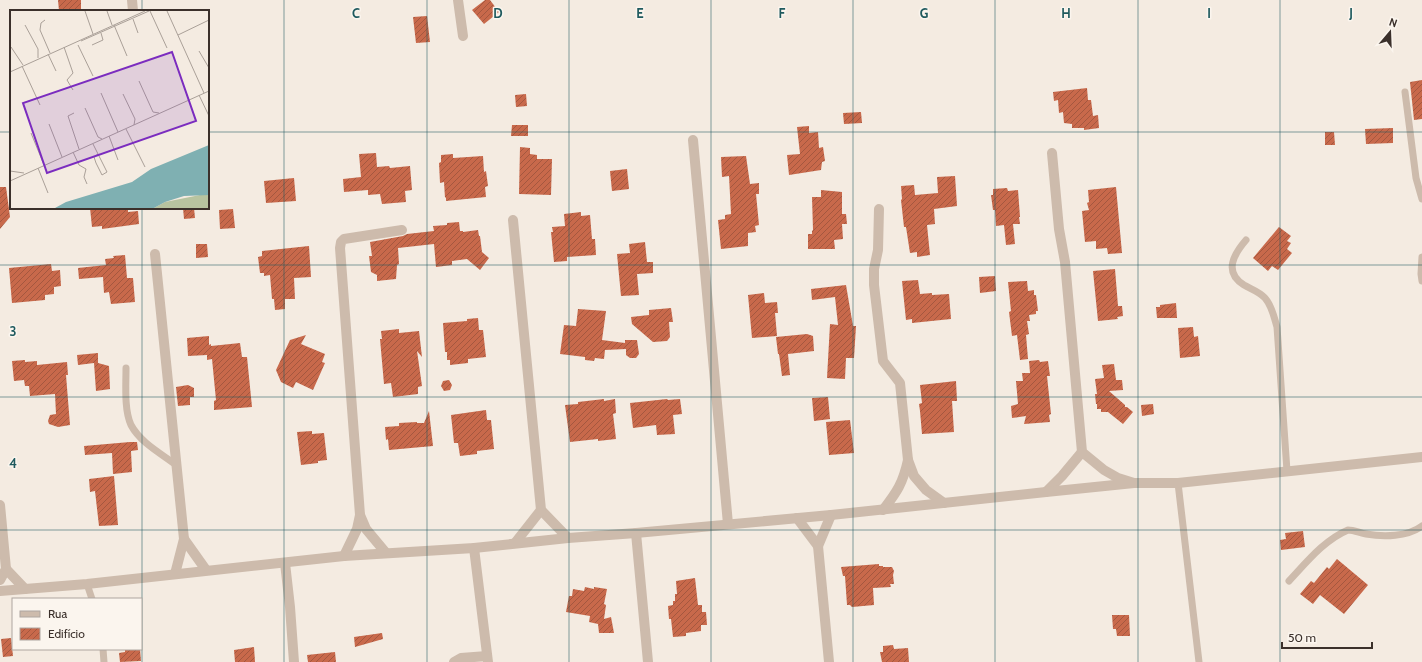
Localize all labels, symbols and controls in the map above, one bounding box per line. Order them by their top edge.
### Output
text: C [352,5,360,21]
text: D [493,5,503,21]
text: E [636,5,644,21]
text: F [779,5,786,21]
text: G [920,5,929,21]
text: H [1061,5,1071,21]
text: I [1207,5,1211,21]
text: J [1348,5,1353,21]
inset map [10,10,209,209]
north arrow [1370,12,1410,52]
text: N [1387,15,1399,30]
text: 3 [9,323,17,339]
text: 4 [9,455,17,471]
legend [12,598,142,650]
text: Rua [48,606,67,621]
scale bar [1282,624,1372,650]
text: Edifício [48,626,85,641]
text: 50 m [1288,630,1316,645]

